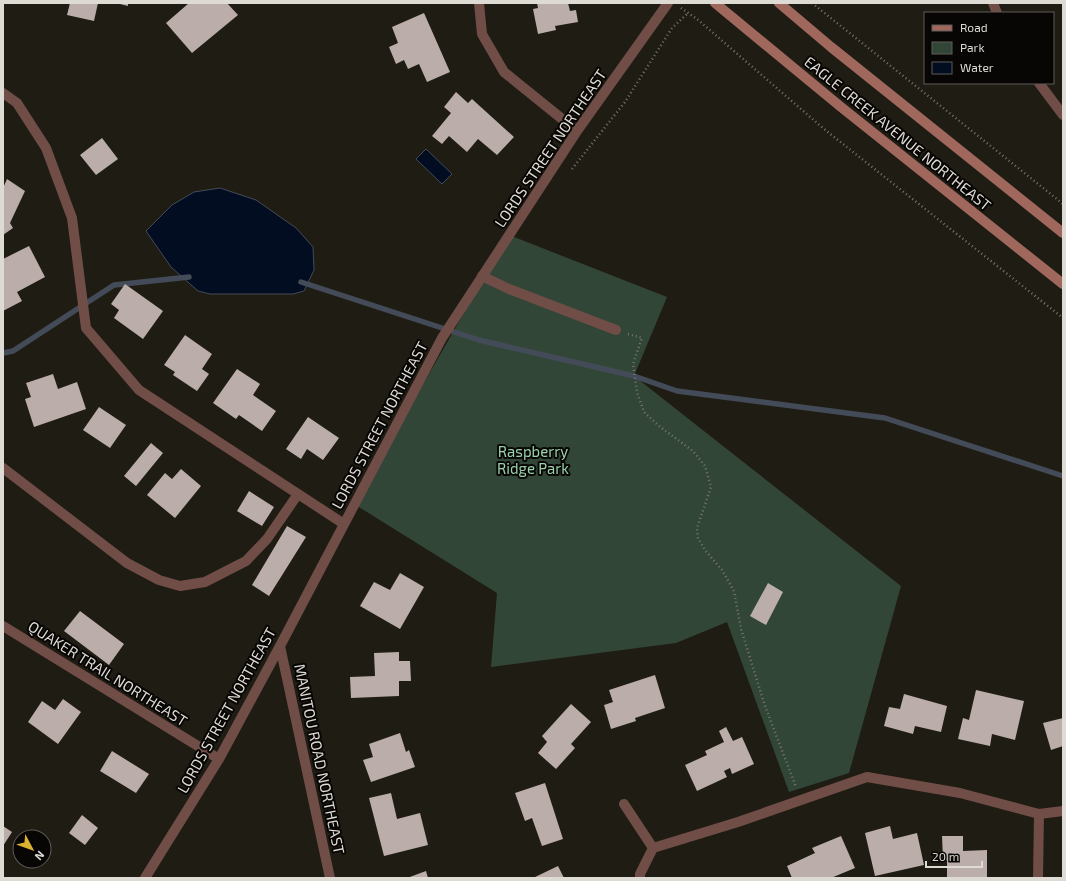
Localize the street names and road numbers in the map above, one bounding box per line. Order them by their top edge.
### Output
street label: EAGLE CREEK AVENUE NORTHEAST [801,52,995,214]
street label: LORDS STREET NORTHEAST [490,65,610,230]
street label: LORDS STREET NORTHEAST [327,338,431,512]
street label: QUAKER TRAIL NORTHEAST [25,617,191,730]
street label: LORDS STREET NORTHEAST [173,624,279,796]
street label: MANITOU ROAD NORTHEAST [291,662,349,856]

